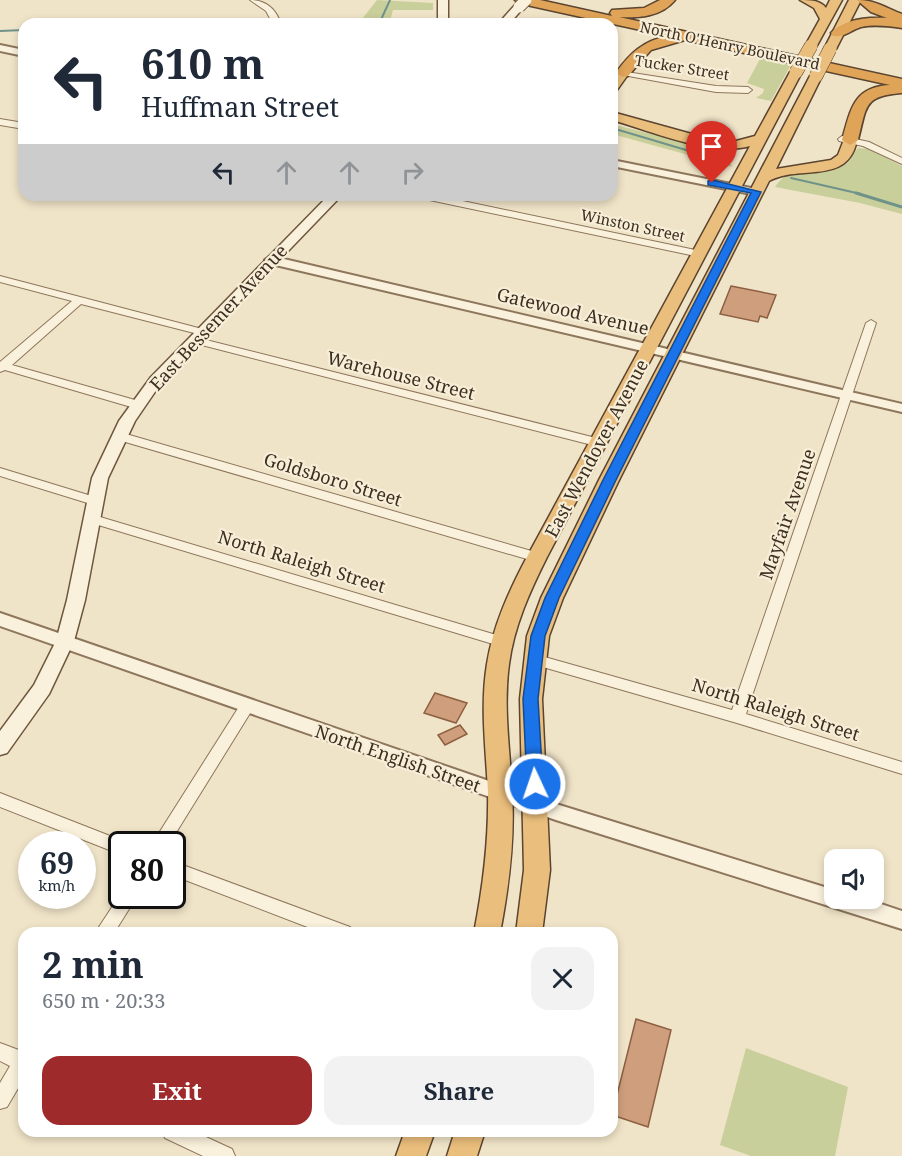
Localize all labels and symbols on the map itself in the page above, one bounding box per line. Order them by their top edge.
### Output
street label: North O'Henry Boulevard [638,16,822,74]
street label: Tucker Street [633,50,731,84]
pin [686,121,737,183]
street label: Winston Street [579,204,687,246]
street label: East Bessemer Avenue [144,239,292,395]
street label: Gatewood Avenue [495,282,651,340]
street label: Warehouse Street [324,345,478,405]
street label: East Wendover Avenue [539,355,653,541]
street label: Mayfair Avenue [753,445,821,583]
street label: Goldsboro Street [261,447,405,511]
street label: North Raleigh Street [215,524,389,598]
street label: North Raleigh Street [689,672,863,746]
street label: North English Street [312,718,484,798]
position arrow [503,752,567,816]
speed limit sign: 80 [108,831,186,909]

